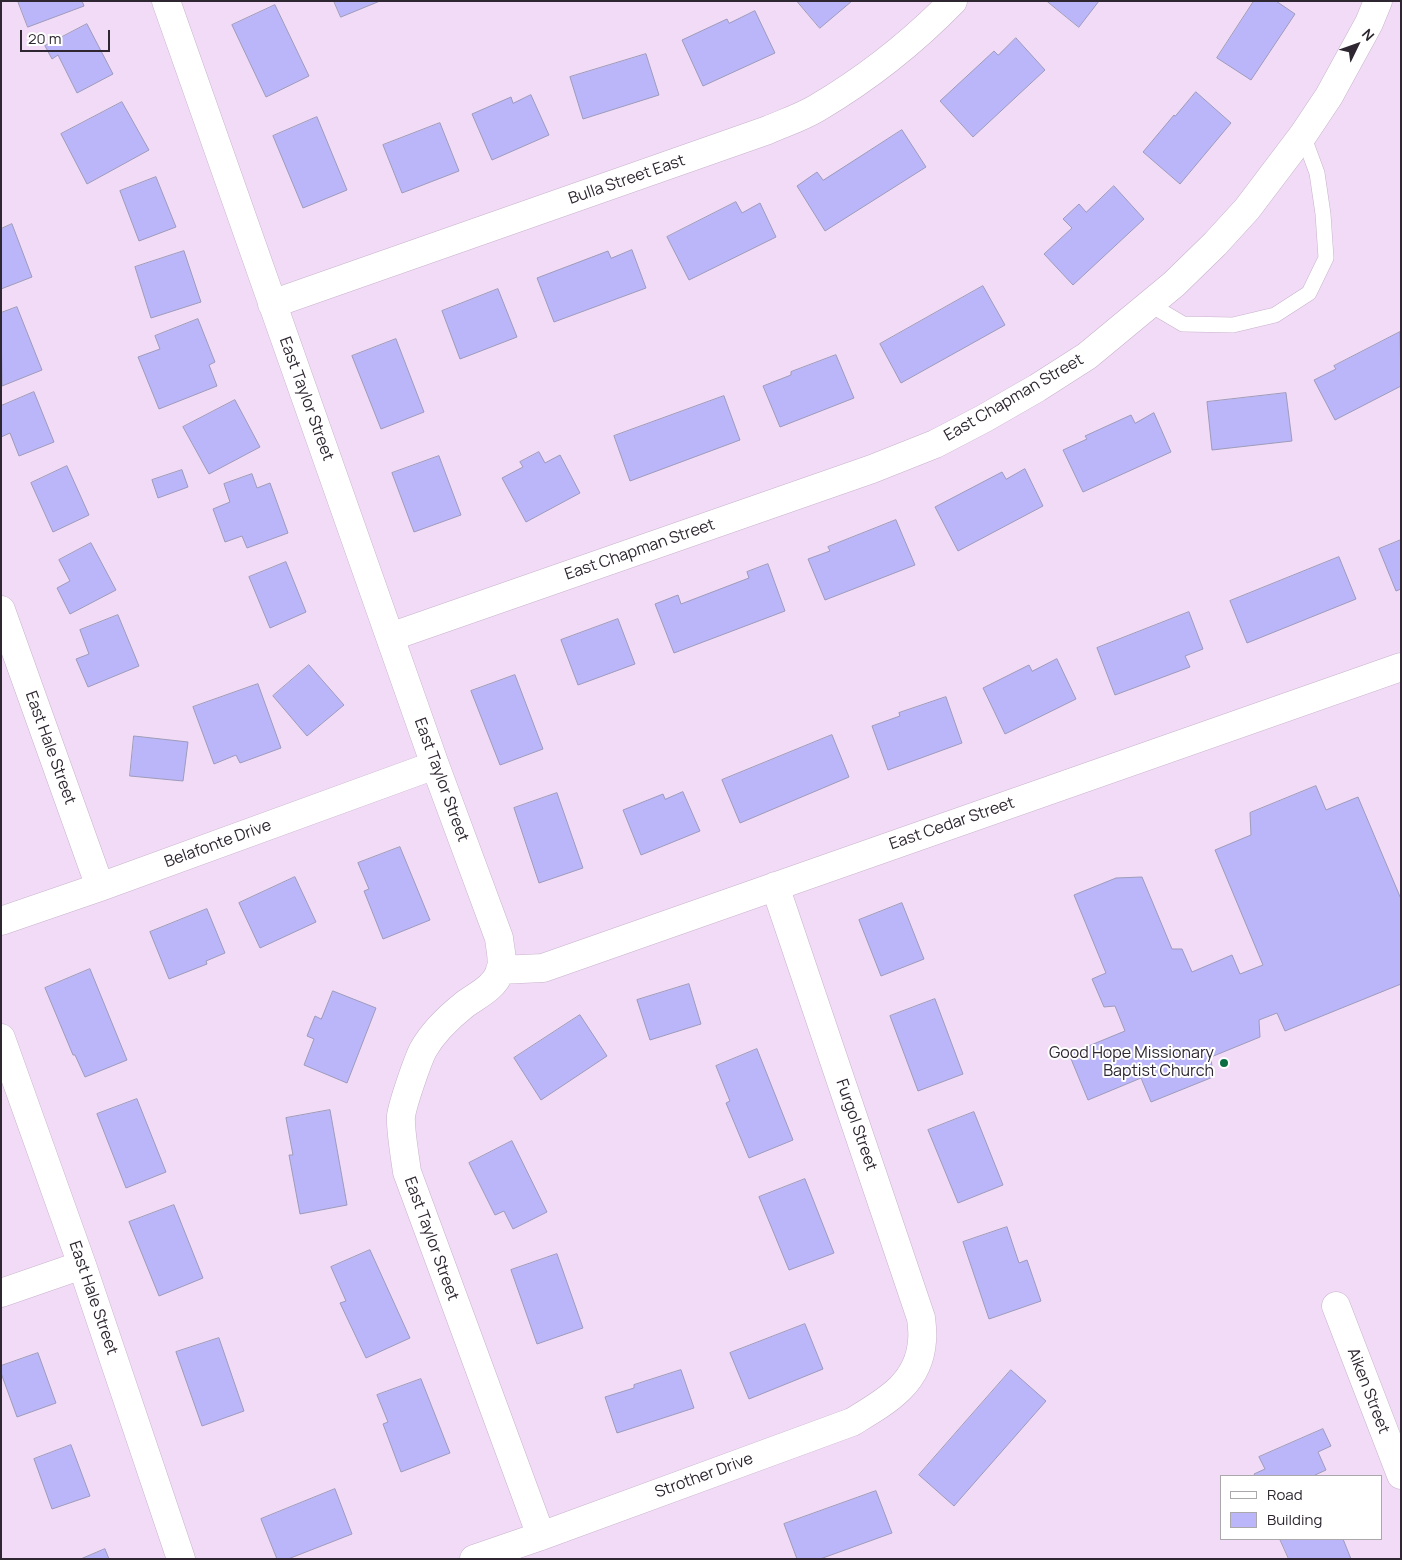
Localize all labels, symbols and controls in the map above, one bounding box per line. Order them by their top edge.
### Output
scale bar [22,20,112,52]
north arrow [1332,20,1382,70]
text: N [1358,25,1379,45]
text: 20 m [28,28,61,49]
street label: Bulla Street East [566,151,688,209]
street label: East Taylor Street [275,334,337,464]
street label: East Chapman Street [941,350,1087,446]
street label: East Chapman Street [562,515,718,585]
street label: East Hale Street [21,689,79,807]
street label: East Taylor Street [410,715,472,845]
street label: East Cedar Street [887,794,1017,854]
street label: Belafonte Drive [162,816,274,872]
place label: Good Hope Missionary Baptist Church [1049,1044,1214,1082]
marker: Good Hope Missionary Baptist Church [1218,1057,1230,1069]
street label: Furgol Street [831,1077,881,1173]
street label: East Taylor Street [400,1174,462,1304]
street label: East Hale Street [65,1239,121,1357]
street label: Aiken Street [1343,1345,1393,1437]
street label: Strother Drive [652,1449,756,1503]
legend [1220,1475,1382,1540]
text: Road [1267,1484,1303,1505]
text: Building [1267,1509,1322,1530]

